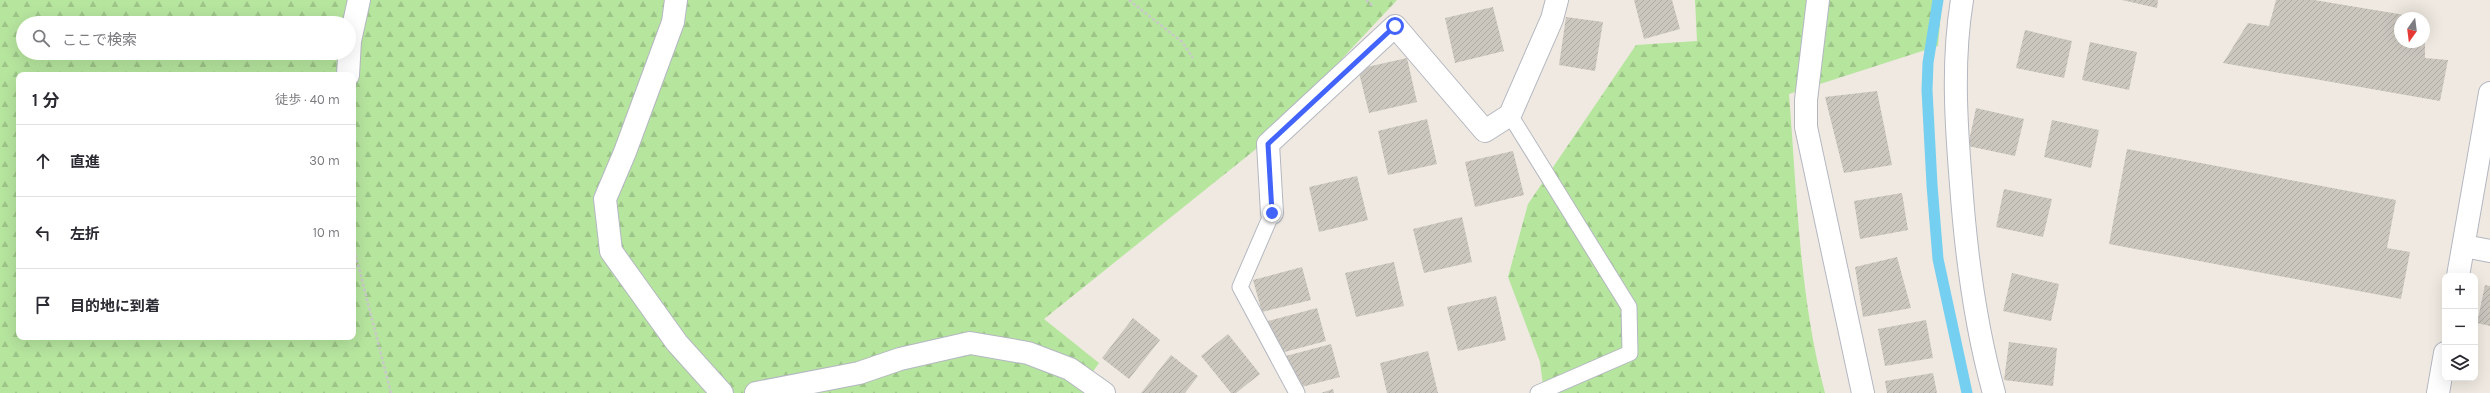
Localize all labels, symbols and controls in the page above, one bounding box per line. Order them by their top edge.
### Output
north arrow [2394,12,2430,48]
search box [16,16,356,60]
route start [1386,17,1404,35]
icon: search [30,27,52,49]
text: ここで検索 [62,31,137,49]
text: 1 分 [32,90,59,110]
text: 徒歩 · 40 m [275,92,340,107]
icon: ahead [32,150,54,172]
text: 直進 [70,153,100,171]
text: 30 m [309,153,340,168]
route end [1263,204,1281,222]
icon: left [32,222,54,244]
text: 左折 [70,225,100,243]
text: 10 m [313,225,340,240]
map controls [2442,273,2478,381]
button: + [2442,273,2478,309]
icon: arrive [32,294,54,316]
text: 目的地に到着 [70,297,160,315]
button: − [2442,309,2478,345]
button: layers [2442,345,2478,381]

